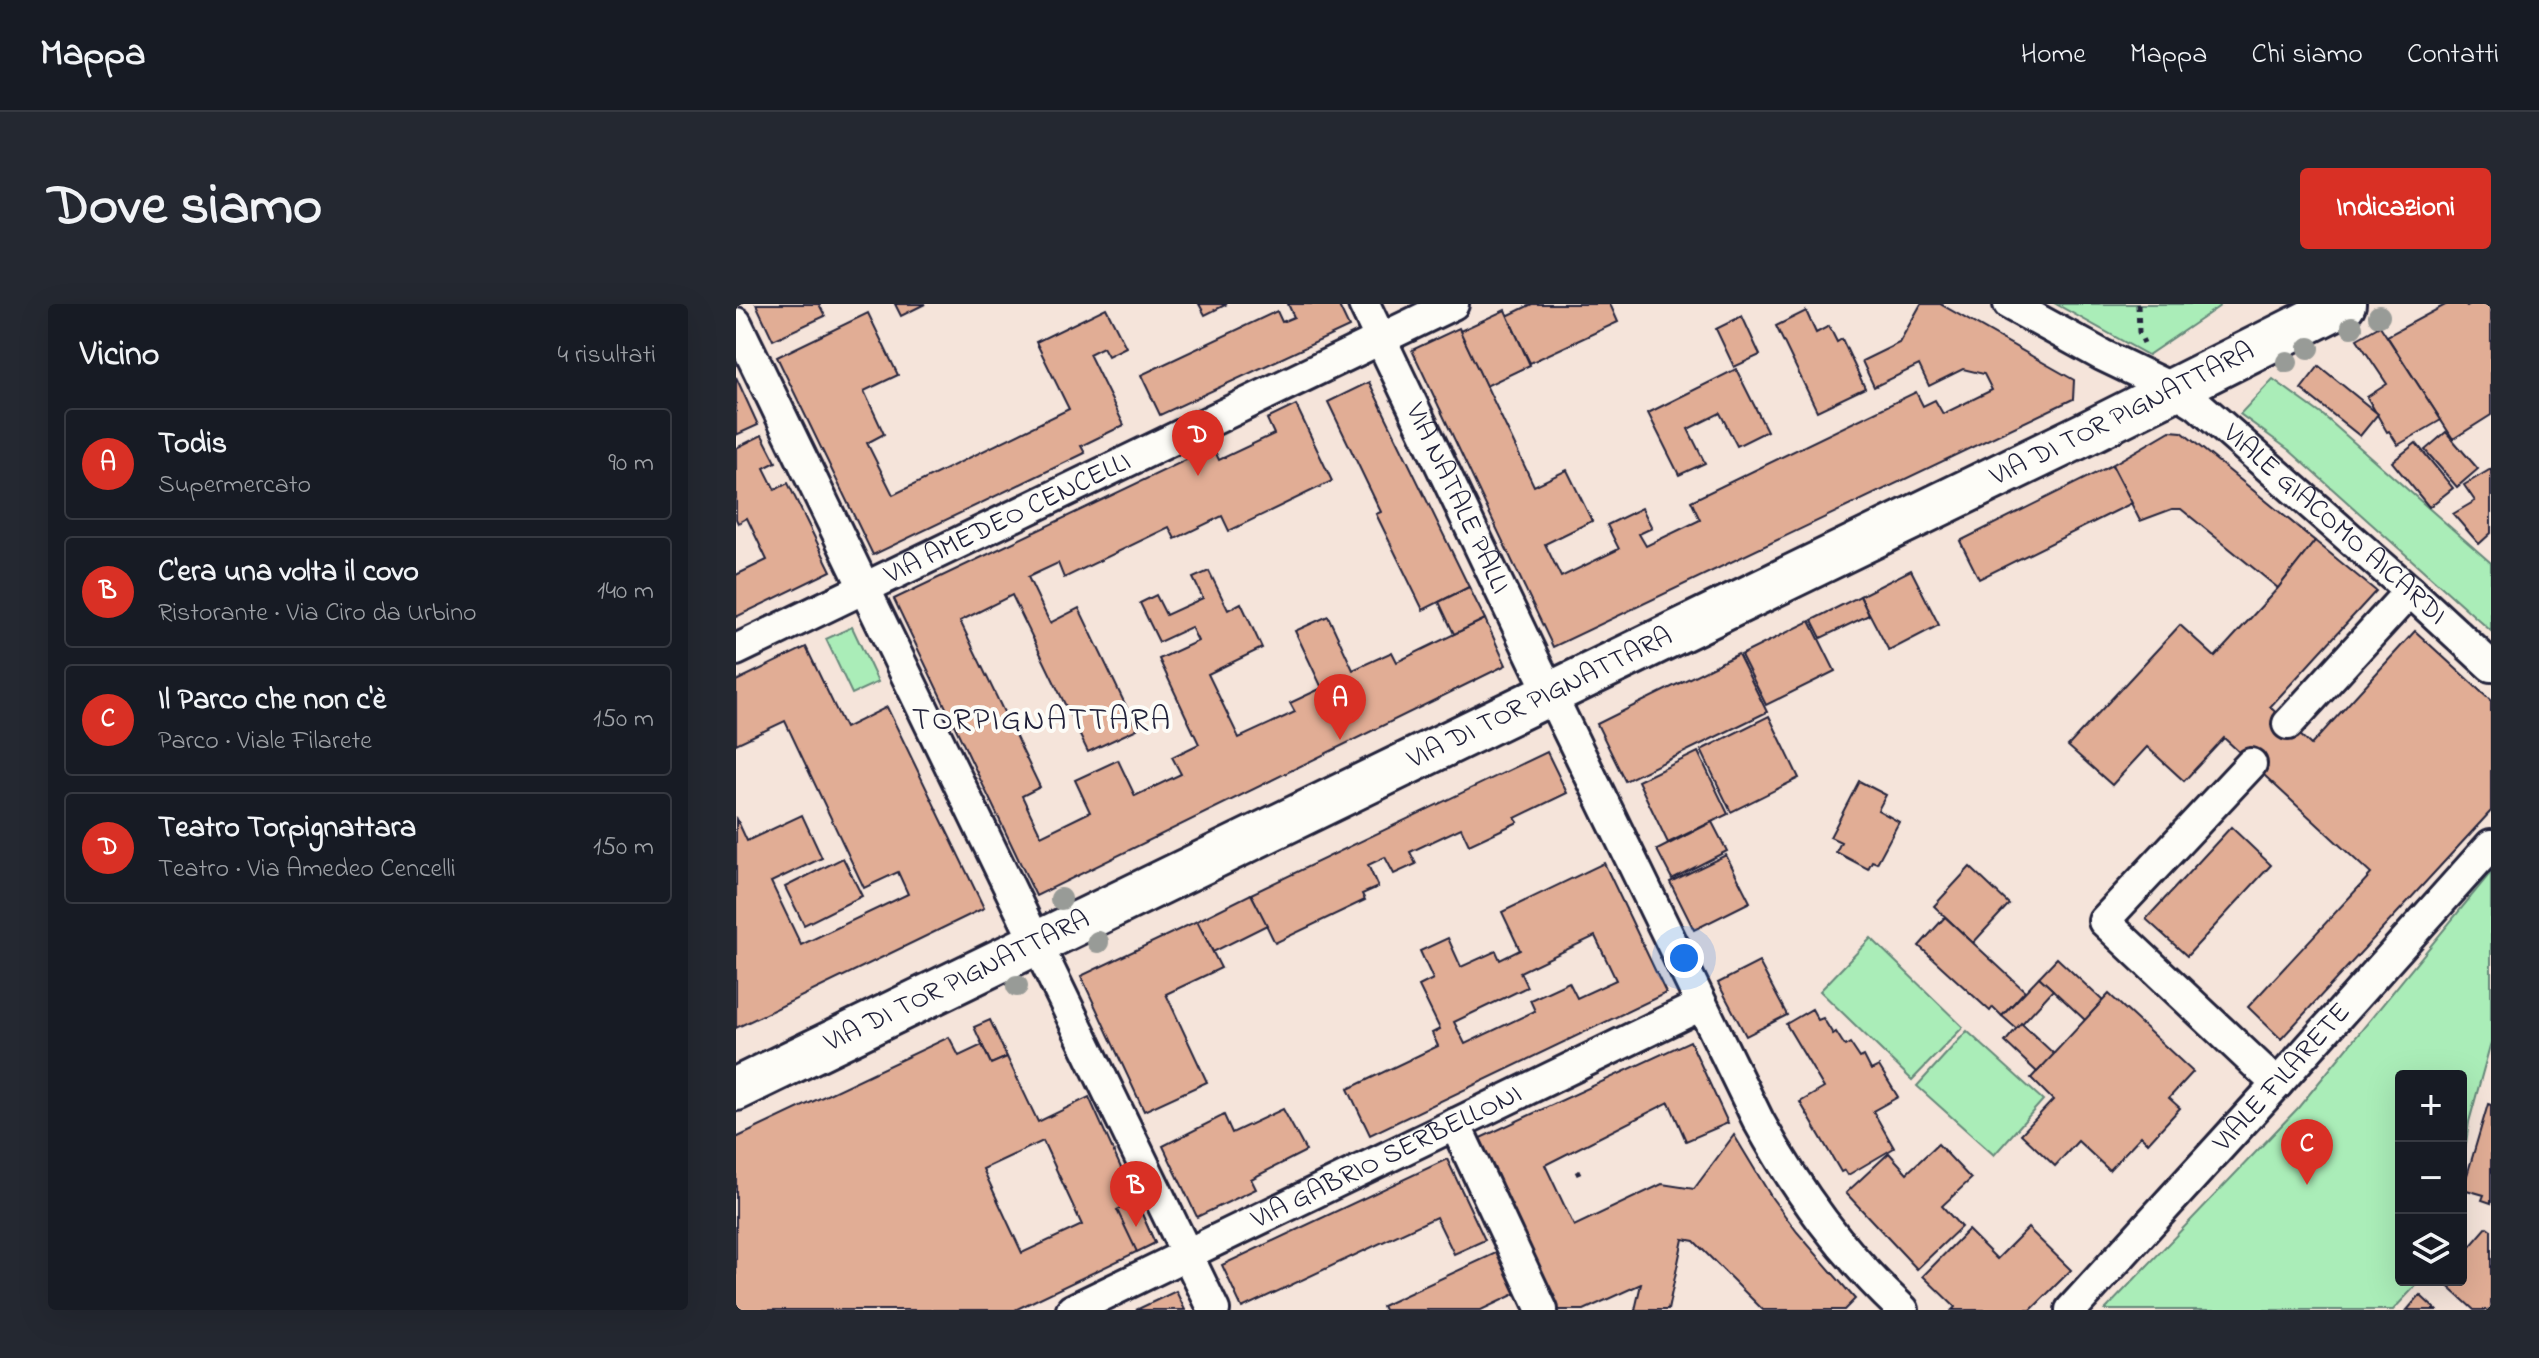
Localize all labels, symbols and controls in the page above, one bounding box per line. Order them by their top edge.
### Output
text: Mappa [40,27,145,83]
text: Home [2021,35,2086,76]
text: Mappa [2130,35,2207,76]
text: Chi siamo [2251,35,2363,76]
text: Contatti [2407,35,2499,76]
text: Dove siamo [48,168,322,249]
button: Indicazioni [2300,168,2491,249]
text: Vicino [80,331,159,381]
street label: VIA DI TOR PIGNATTARA [1983,332,2262,498]
text: 4 risultati [557,337,656,375]
street label: VIA NATALE PALLI [1394,396,1520,601]
pin: D [1172,410,1224,476]
street label: VIALE GIACOMO AICARDI [2212,414,2456,635]
text: Todis [158,423,227,467]
street label: VIA AMEDEO CENCELLI [877,442,1138,596]
text: A [100,445,116,483]
text: 90 m [608,445,654,483]
text: Supermercato [158,467,311,505]
text: C'era una volta il covo [158,551,419,595]
text: B [99,573,117,611]
text: 140 m [597,573,654,611]
text: Ristorante · Via Ciro da Urbino [158,595,477,633]
street label: VIA DI TOR PIGNATTARA [1400,617,1680,781]
pin: A [1314,674,1366,740]
text: Il Parco che non c'è [158,679,386,723]
district label: TORPIGNATTARA [912,698,1172,745]
text: C [101,701,115,739]
text: 150 m [593,701,654,739]
text: Parco · Viale Filarete [158,723,372,761]
text: Teatro Torpignattara [158,807,416,851]
text: D [98,829,118,867]
text: 150 m [593,829,654,867]
text: Teatro · Via Amedeo Cencelli [158,851,456,889]
street label: VIA DI TOR PIGNATTARA [817,900,1097,1064]
your location [1664,938,1704,978]
street label: VIALE FILARETE [2203,994,2361,1162]
map controls [2395,1070,2467,1286]
button: + [2395,1070,2467,1142]
street label: VIA GABRIO SERBELLONI [1244,1074,1529,1241]
pin: C [2281,1119,2333,1185]
button: − [2395,1142,2467,1214]
pin: B [1110,1161,1162,1227]
button: layers [2395,1214,2467,1286]

